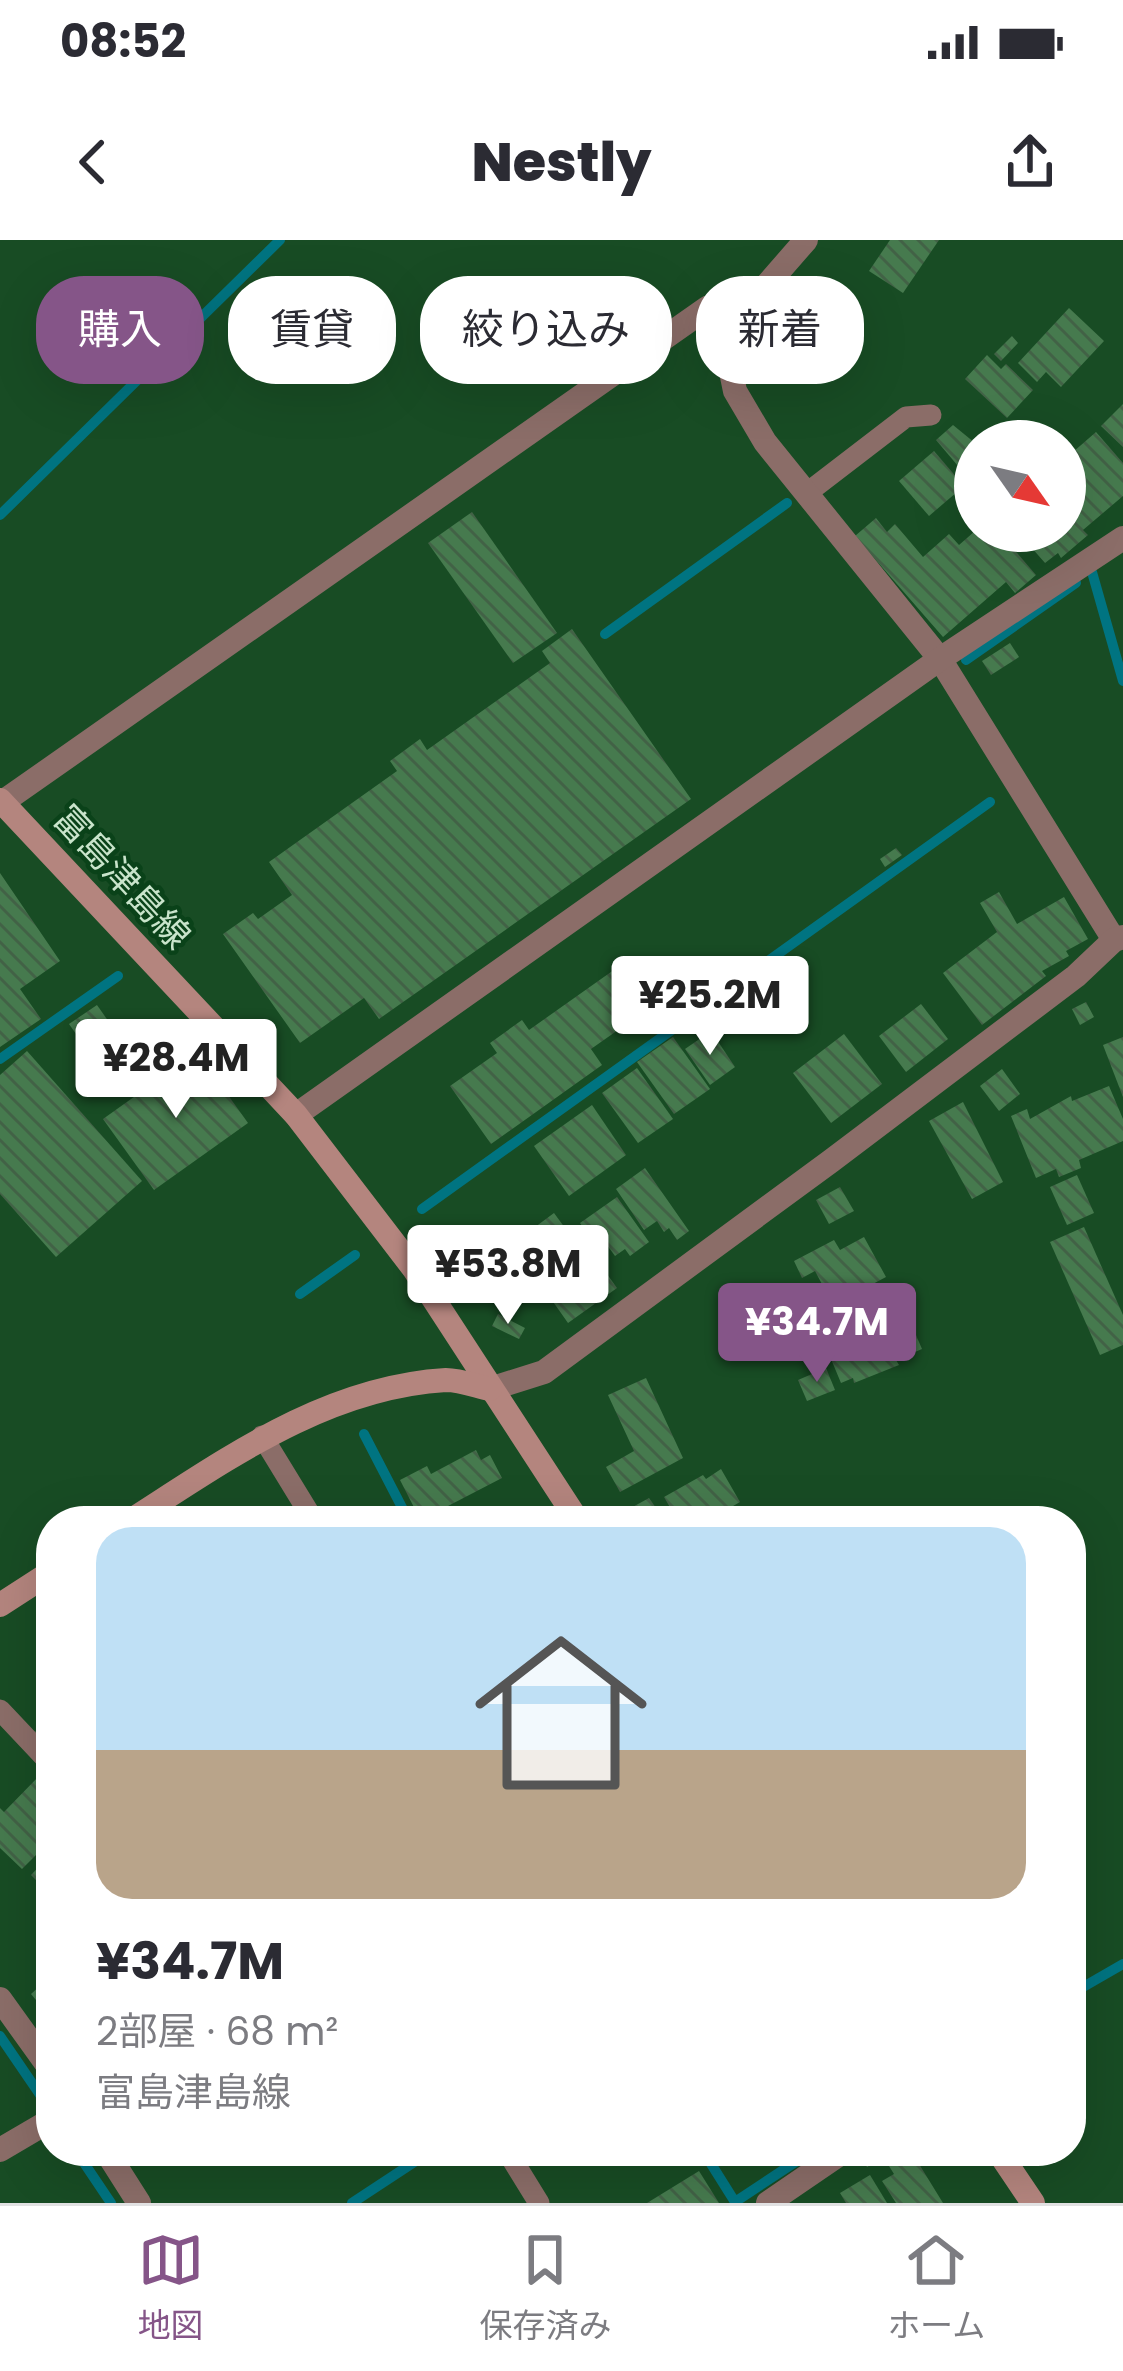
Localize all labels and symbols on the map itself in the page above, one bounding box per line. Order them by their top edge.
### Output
north arrow [954,420,1086,552]
street label: 富島津島線 [42,794,202,960]
pin: ¥25.2M [612,956,808,1058]
pin: ¥28.4M [78,1019,274,1121]
pin: ¥53.8M [410,1225,606,1327]
pin: ¥34.7M [719,1283,915,1385]

